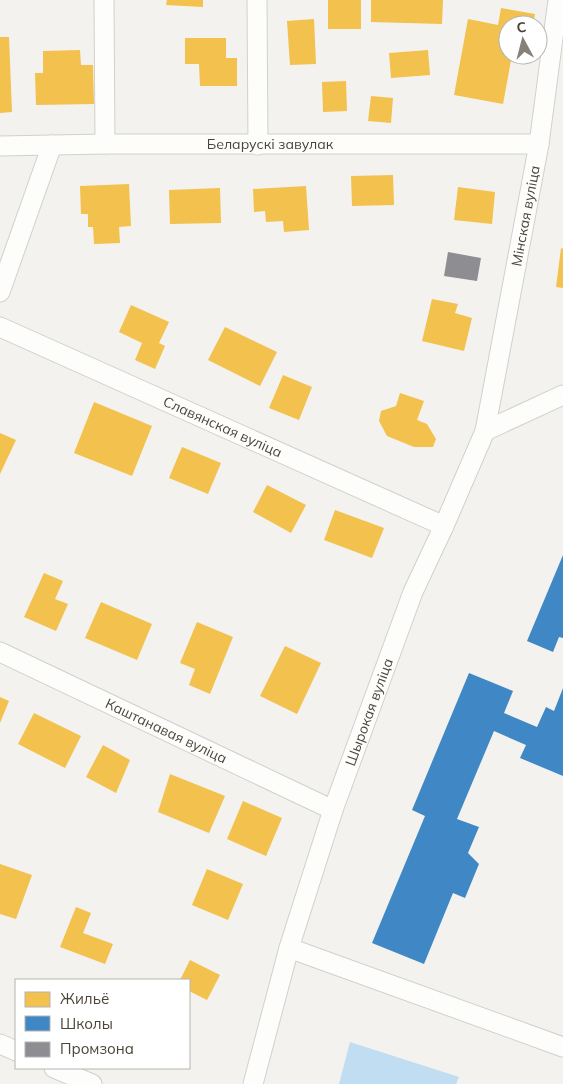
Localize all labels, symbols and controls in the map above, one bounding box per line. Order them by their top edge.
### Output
north arrow [498,15,548,65]
text: С [516,18,527,37]
street label: Беларускі завулак [207,135,334,153]
street label: Мінская вуліца [507,164,544,268]
street label: Славянская вуліца [160,392,285,461]
street label: Шырокая вуліца [341,656,397,768]
street label: Каштанавая вуліца [103,694,230,767]
legend [15,979,190,1069]
text: Жильё [60,989,109,1008]
text: Школы [60,1014,113,1033]
text: Промзона [60,1039,134,1058]

